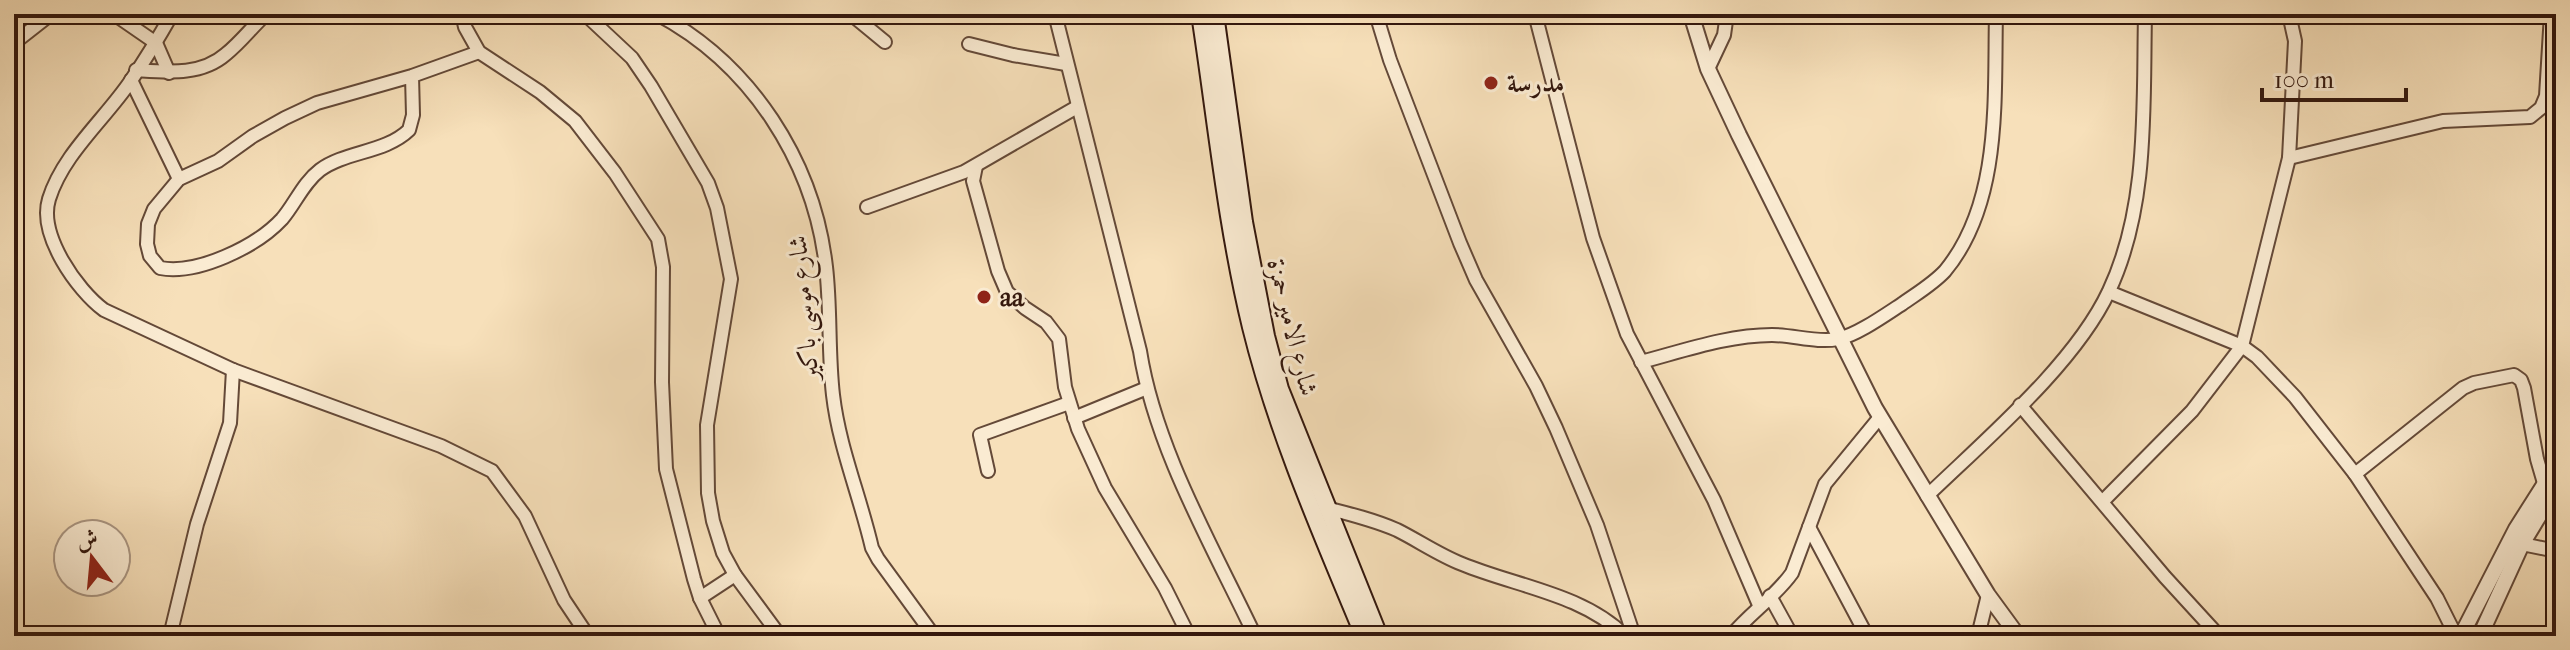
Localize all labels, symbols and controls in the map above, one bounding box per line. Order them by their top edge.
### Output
scale bar [2262,52,2406,102]
text: 100 m [2274,66,2334,94]
place label: مدرسة [1507,68,1564,99]
marker: مدرسة [1482,74,1500,92]
street label: شارع موسى باكير [782,234,832,385]
street label: شارع الامير حمزة [1255,255,1325,400]
place label: aa [1000,282,1025,313]
marker: aa [975,288,993,306]
north arrow [52,518,132,598]
text: ش [73,524,101,555]

